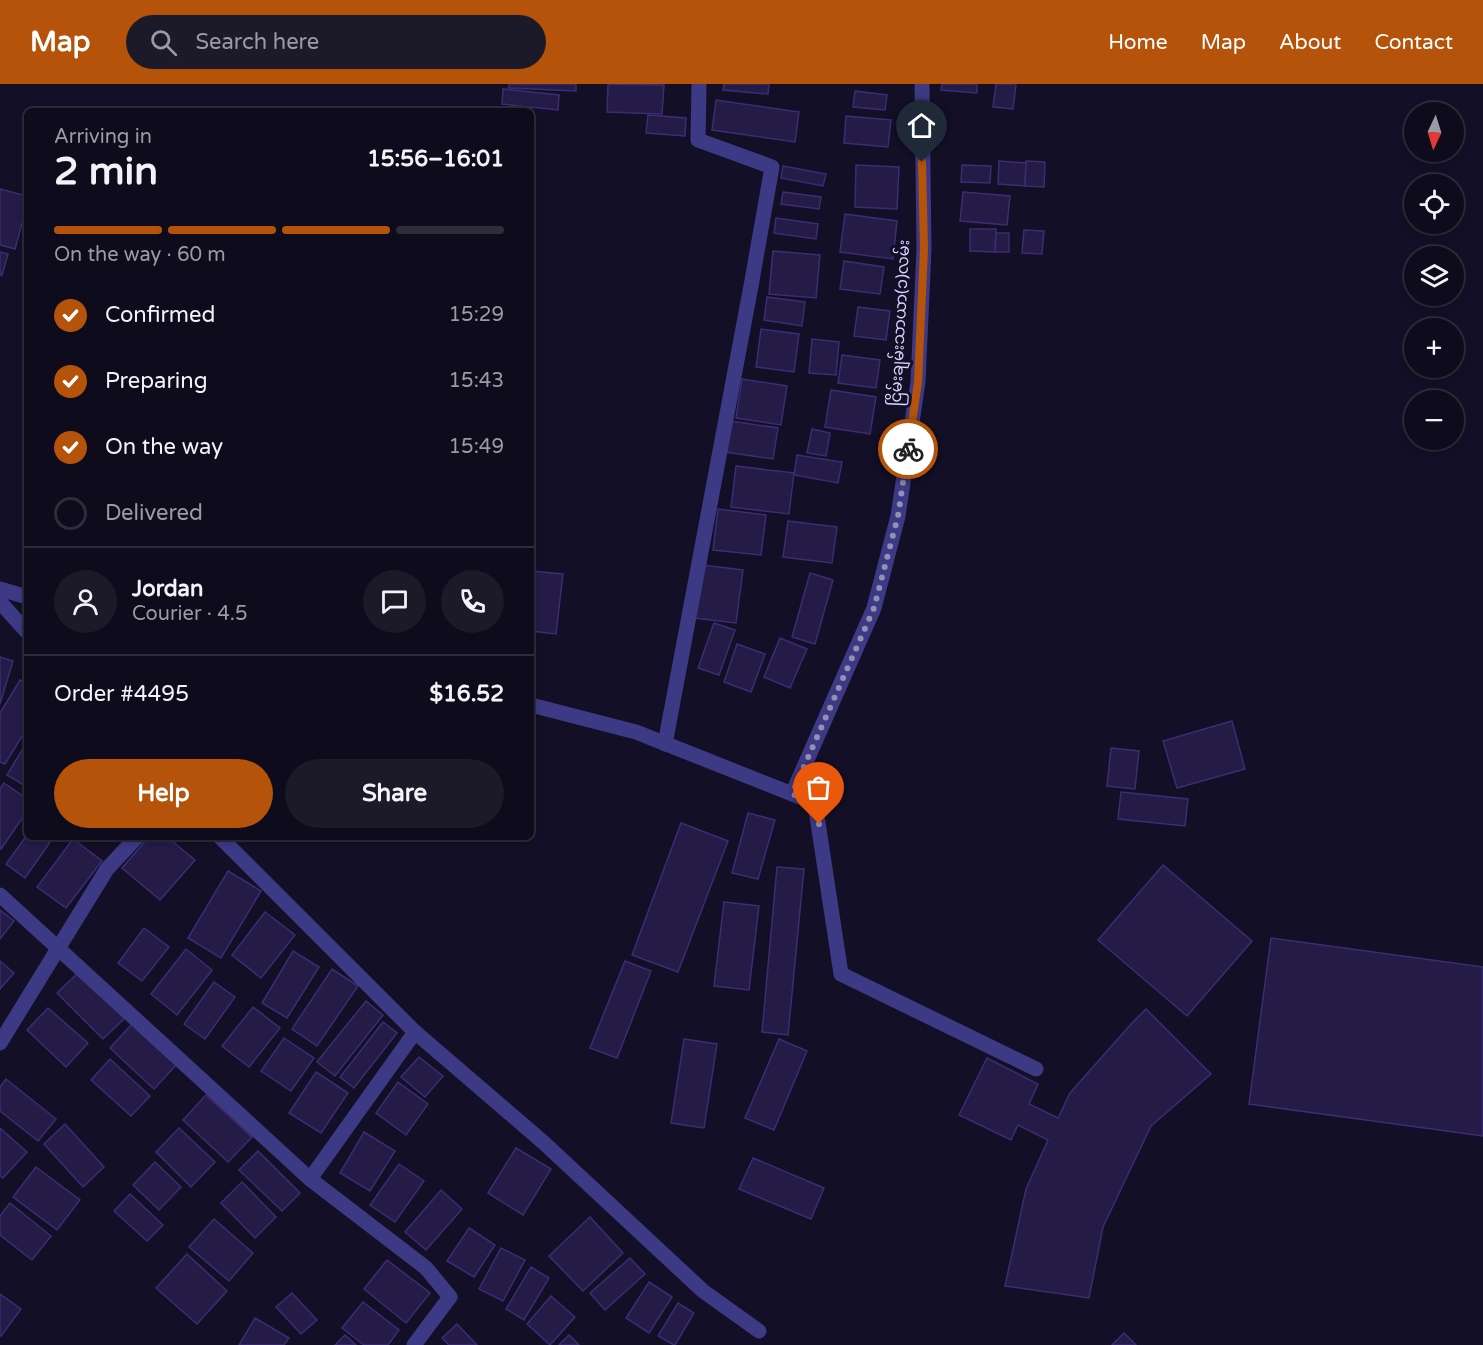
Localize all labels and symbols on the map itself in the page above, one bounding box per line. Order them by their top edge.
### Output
pin [896,100,947,162]
north arrow [1404,102,1464,162]
street label: ငြိမ်းချမ်းသာယာ(၁)လမ်း [884,239,917,407]
courier [878,419,938,479]
pin [793,762,844,824]

